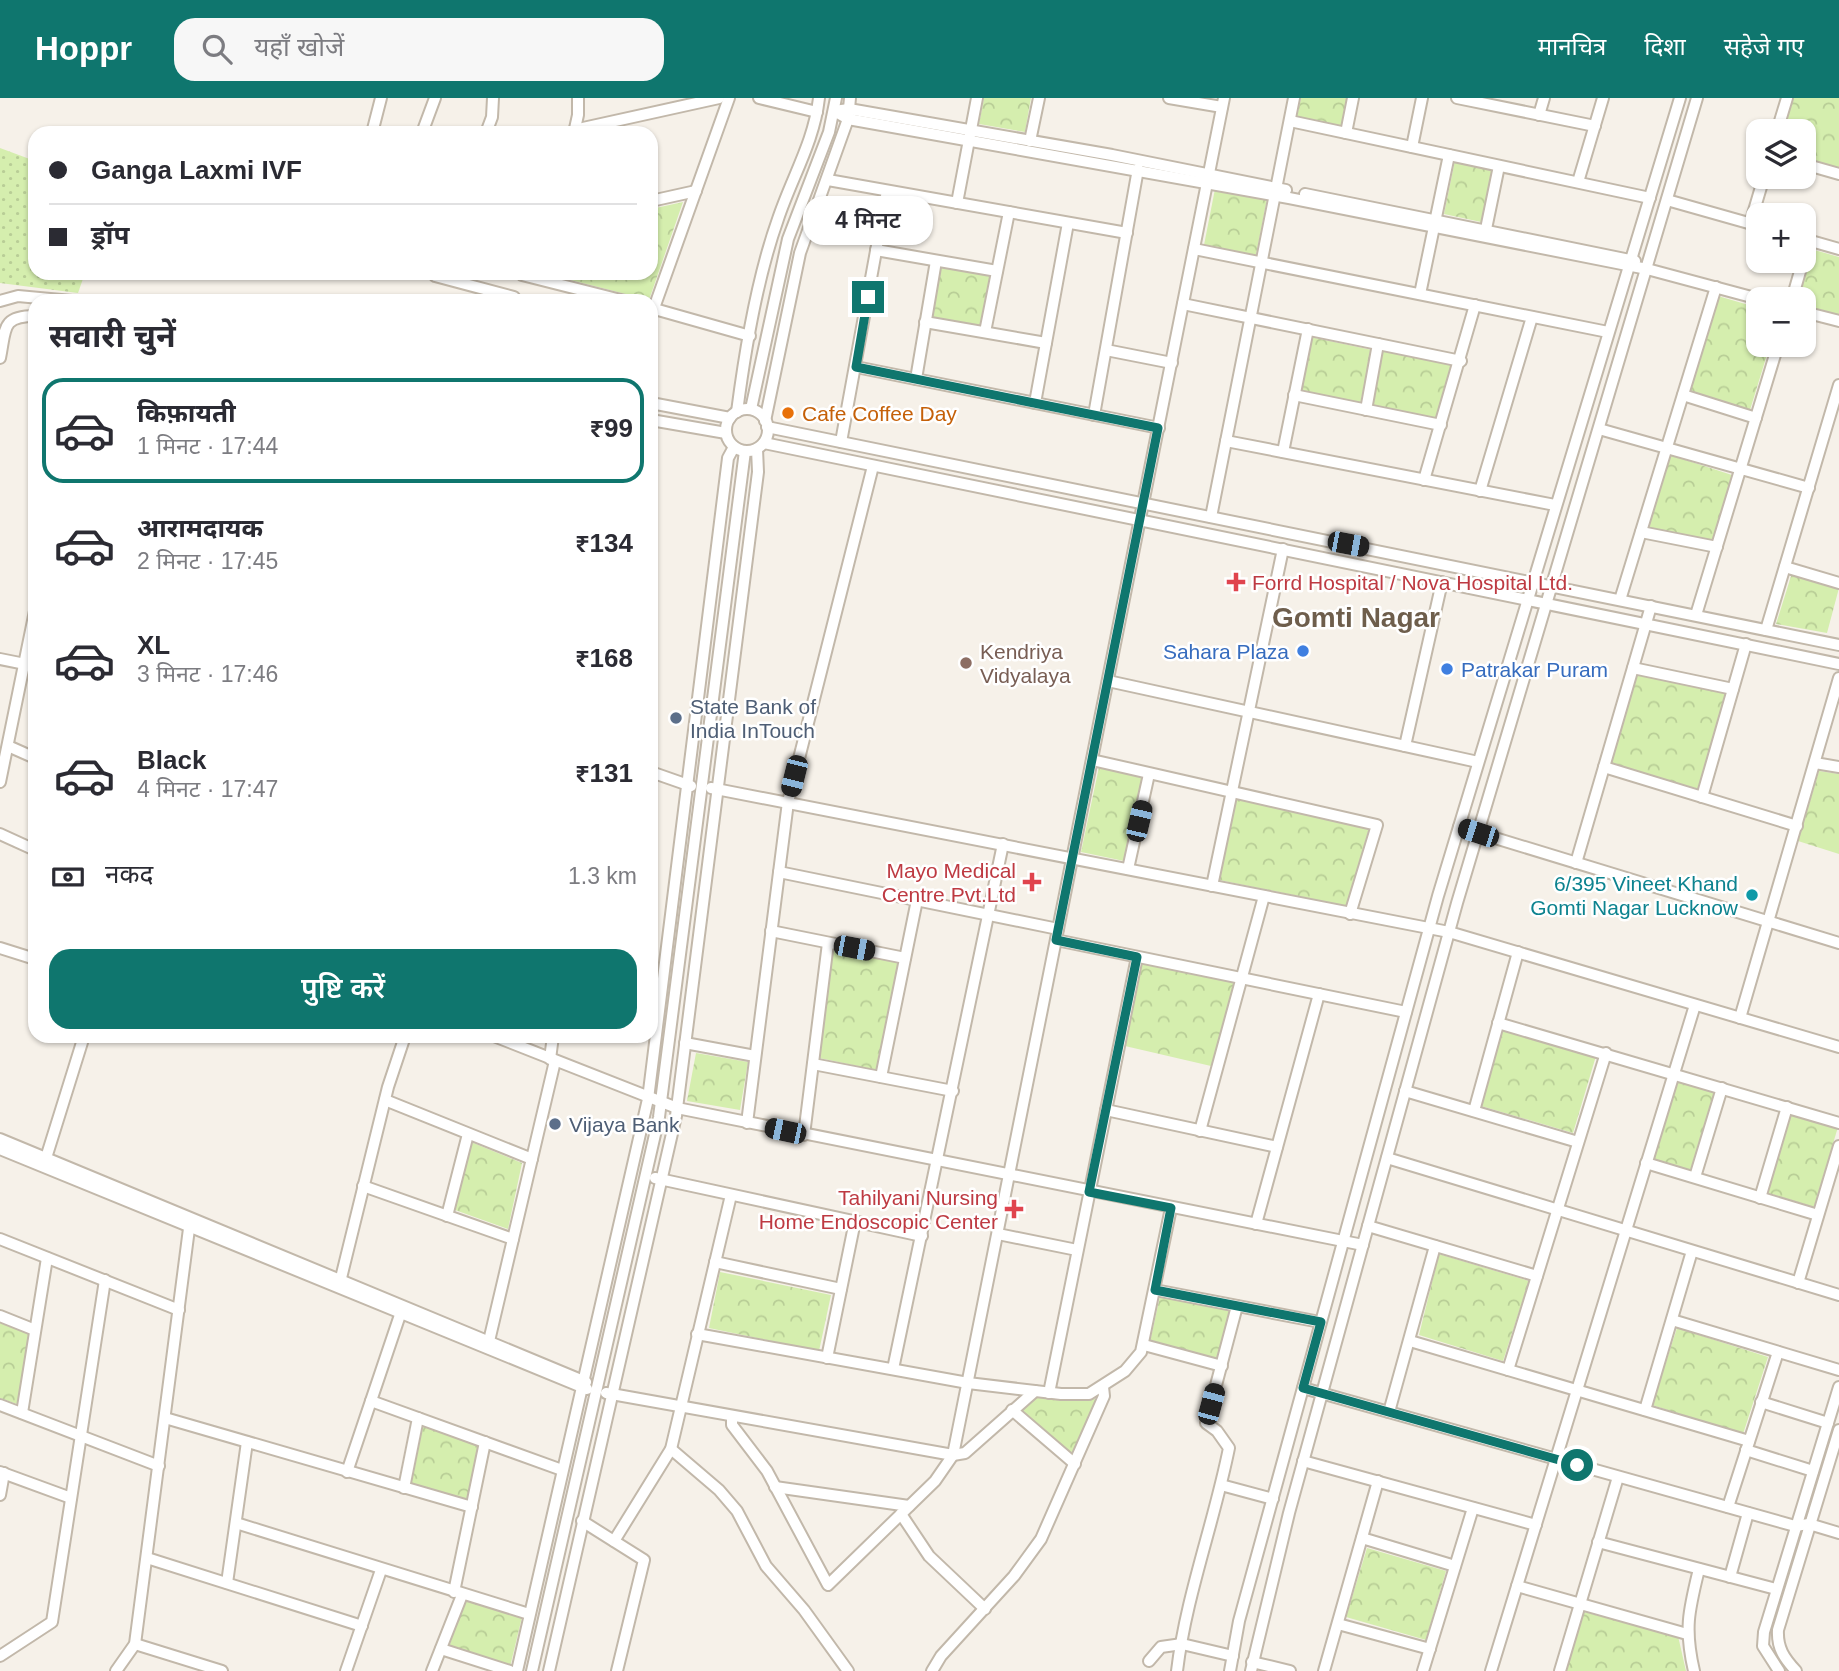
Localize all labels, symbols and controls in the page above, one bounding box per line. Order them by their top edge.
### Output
search box [174,18,664,81]
text: Hoppr [35,30,132,67]
icon: search [198,30,236,68]
text: यहाँ खोजें [254,32,344,62]
text: मानचित्र [1538,33,1606,60]
text: दिशा [1644,33,1686,60]
text: सहेजे गए [1724,33,1804,60]
map controls [1746,119,1816,357]
button: layers [1746,119,1816,189]
text: Ganga Laxmi IVF [91,155,302,185]
callout: 4 मिनट [803,195,933,244]
button: + [1746,203,1816,273]
text: 4 मिनट [835,207,901,233]
text: ड्रॉप [91,220,129,250]
route end [852,281,884,313]
button: − [1746,287,1816,357]
text: सवारी चुनें [49,318,176,354]
text: किफ़ायती [137,398,236,428]
icon: car [53,399,116,462]
place label: Cafe Coffee Day [802,402,957,425]
marker: Cafe Coffee Day [780,405,796,421]
text: ₹99 [589,413,633,443]
text: 1 मिनट · 17:44 [137,433,278,459]
text: आरामदायक [137,513,263,543]
icon: car [53,514,116,577]
text: ₹134 [575,528,633,558]
car [1326,530,1371,558]
text: 2 मिनट · 17:45 [137,548,278,574]
place label: Forrd Hospital / Nova Hospital Ltd. [1252,571,1573,594]
marker: Forrd Hospital / Nova Hospital Ltd. [1226,572,1246,592]
district label: Gomti Nagar [1272,602,1440,633]
icon: car [53,629,116,692]
text: XL [137,630,170,660]
place label: Kendriya Vidyalaya [980,640,1071,687]
place label: Sahara Plaza [1163,640,1289,663]
text: ₹168 [575,643,633,673]
marker: Sahara Plaza [1295,643,1311,659]
marker: Kendriya Vidyalaya [958,655,974,671]
place label: Patrakar Puram [1461,658,1608,681]
text: 3 मिनट · 17:46 [137,661,278,687]
marker: Patrakar Puram [1439,661,1455,677]
place label: State Bank of India InTouch [690,695,816,742]
marker: State Bank of India InTouch [668,710,684,726]
icon: car [53,744,116,807]
text: Black [137,745,206,775]
car [779,753,810,799]
text: ₹131 [575,758,633,788]
text: 4 मिनट · 17:47 [137,776,278,802]
car [1125,798,1154,844]
car [1455,817,1502,849]
icon: cash [49,858,87,896]
text: नकद [105,859,153,889]
place label: Mayo Medical Centre Pvt.Ltd [882,859,1016,906]
text: 1.3 km [568,863,637,889]
marker: Mayo Medical Centre Pvt.Ltd [1022,872,1042,892]
place label: 6/395 Vineet Khand Gomti Nagar Lucknow [1530,872,1739,919]
marker: 6/395 Vineet Khand Gomti Nagar Lucknow [1744,887,1760,903]
car [832,934,877,962]
button: पुष्टि करें [49,949,637,1029]
place label: Vijaya Bank [569,1113,680,1136]
marker: Vijaya Bank [547,1116,563,1132]
car [763,1116,808,1146]
place label: Tahilyani Nursing Home Endoscopic Center [759,1186,998,1233]
marker: Tahilyani Nursing Home Endoscopic Center [1004,1199,1024,1219]
car [1196,1381,1227,1427]
route start [1561,1449,1593,1481]

